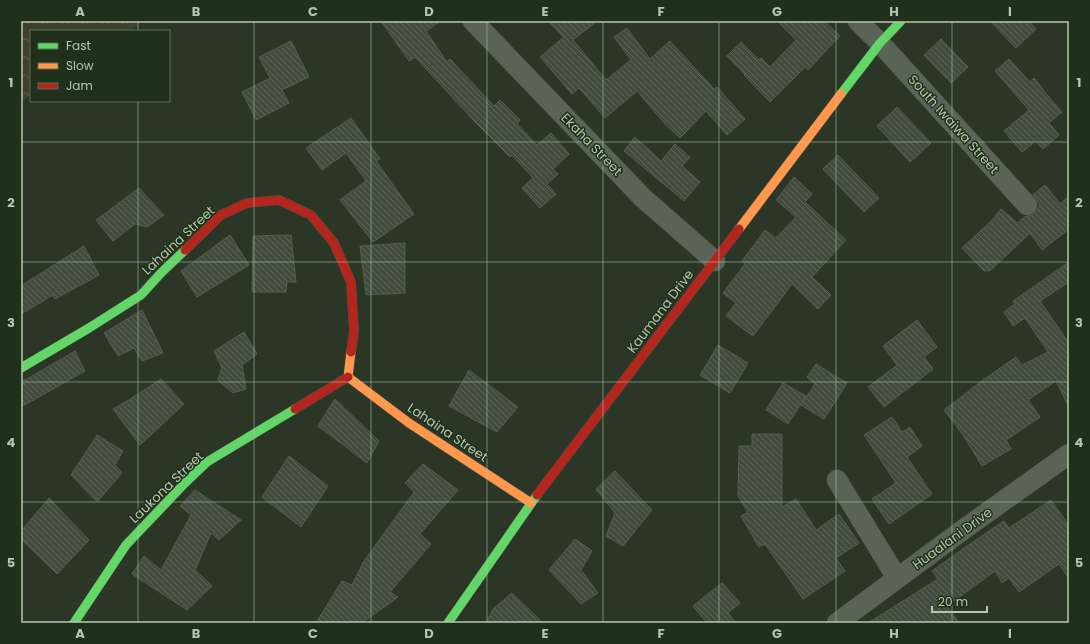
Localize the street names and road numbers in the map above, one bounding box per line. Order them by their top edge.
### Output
street label: South Iwaiwa Street [904,71,1004,178]
street label: Ekaha Street [557,109,627,180]
street label: Lahaina Street [138,201,219,279]
street label: Kaumana Drive [623,266,698,357]
street label: Lahaina Street [404,398,492,467]
street label: Laukona Street [125,447,208,528]
street label: Huaalani Drive [908,503,996,574]

